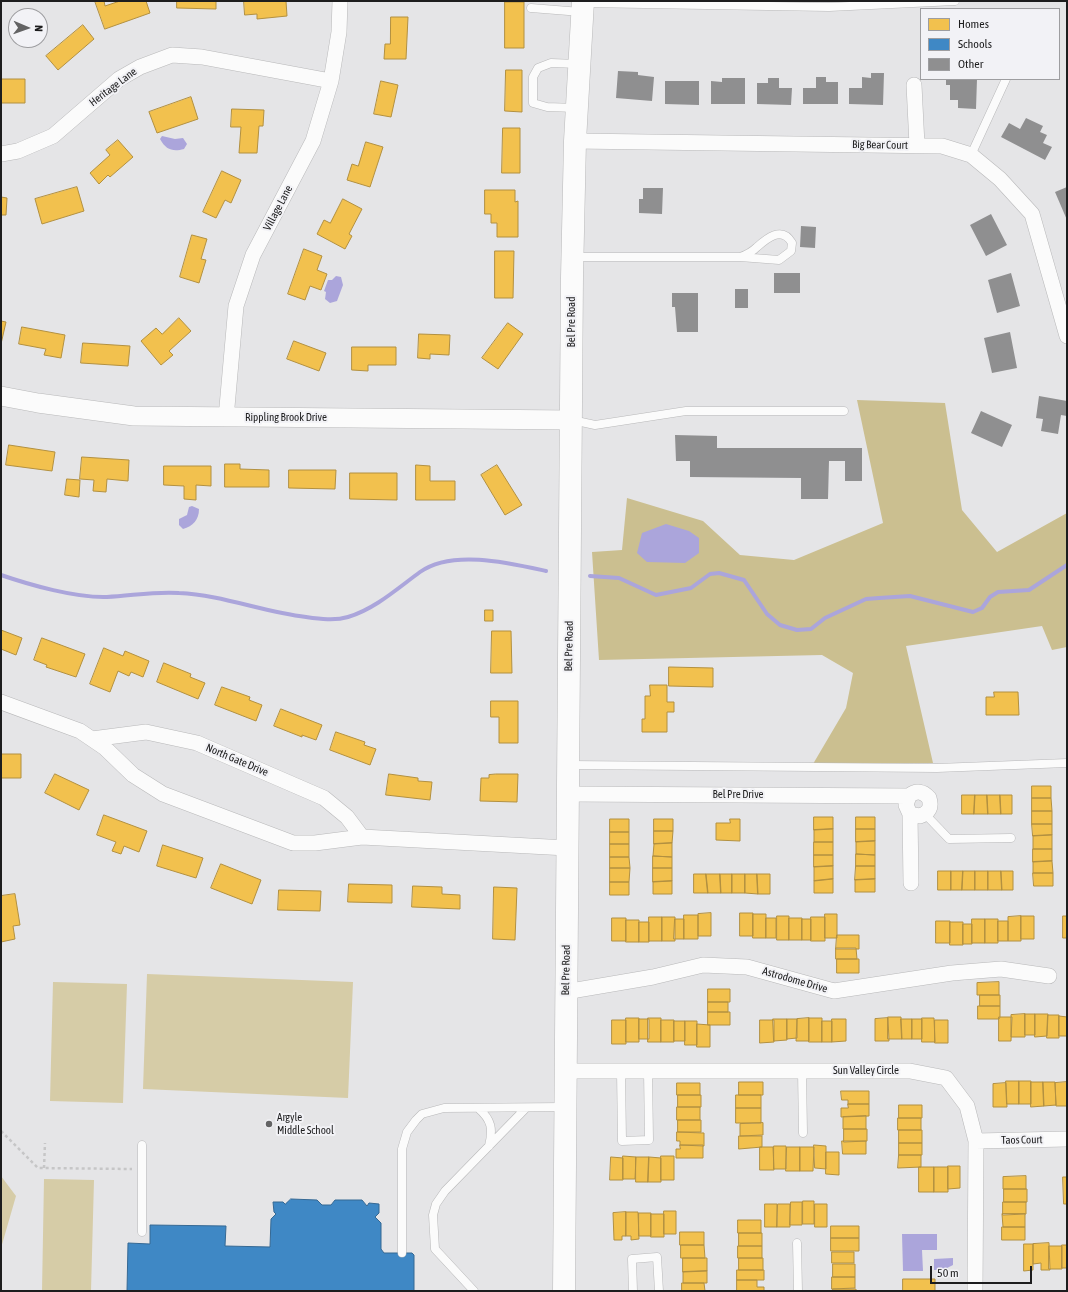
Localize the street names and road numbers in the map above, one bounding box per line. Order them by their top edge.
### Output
street label: Heritage Lane [87,65,139,109]
street label: Big Bear Court [852,138,908,152]
street label: Village Lane [261,183,295,233]
street label: Bel Pre Road [565,297,579,347]
street label: Rippling Brook Drive [245,411,327,425]
street label: Bel Pre Road [562,621,576,671]
street label: North Gate Drive [204,741,270,779]
street label: Bel Pre Drive [712,788,764,802]
street label: Bel Pre Road [559,945,573,995]
street label: Astrodome Drive [761,964,829,996]
street label: Sun Valley Circle [833,1064,899,1078]
street label: Taos Court [1001,1133,1043,1147]

